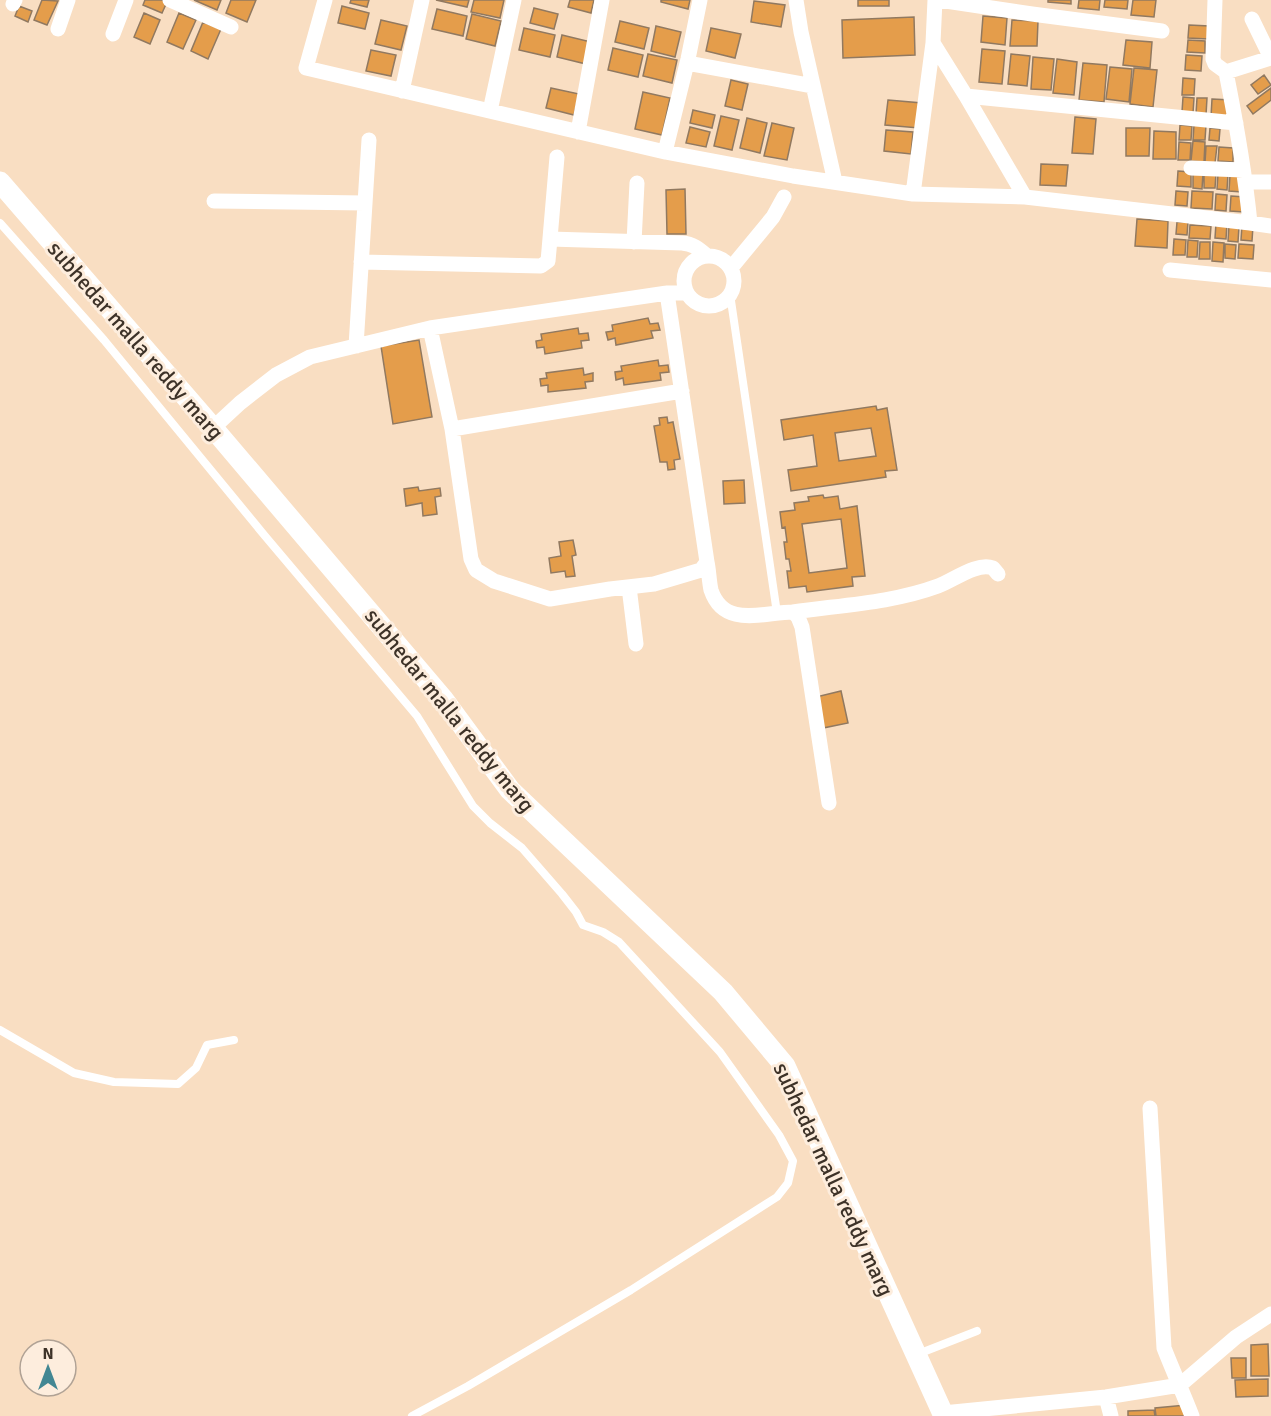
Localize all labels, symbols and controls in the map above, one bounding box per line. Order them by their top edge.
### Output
street label: subhedar malla reddy marg [42,235,229,445]
street label: subhedar malla reddy marg [359,603,540,818]
street label: subhedar malla reddy marg [767,1058,900,1300]
north arrow [18,1338,78,1398]
text: N [42,1344,54,1364]

